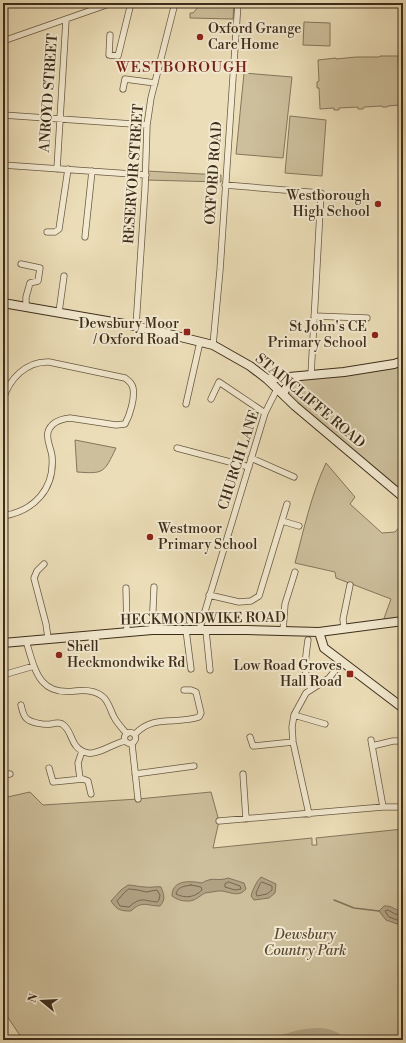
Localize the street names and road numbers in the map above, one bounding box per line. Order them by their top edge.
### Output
street label: ANROYD STREET [36,33,62,154]
street label: RESERVOIR STREET [120,103,148,245]
street label: OXFORD ROAD [201,121,227,225]
street label: STAINCLIFFE ROAD [251,350,369,452]
street label: CHURCH LANE [214,408,264,512]
street label: HECKMONDWIKE ROAD [120,609,286,629]

